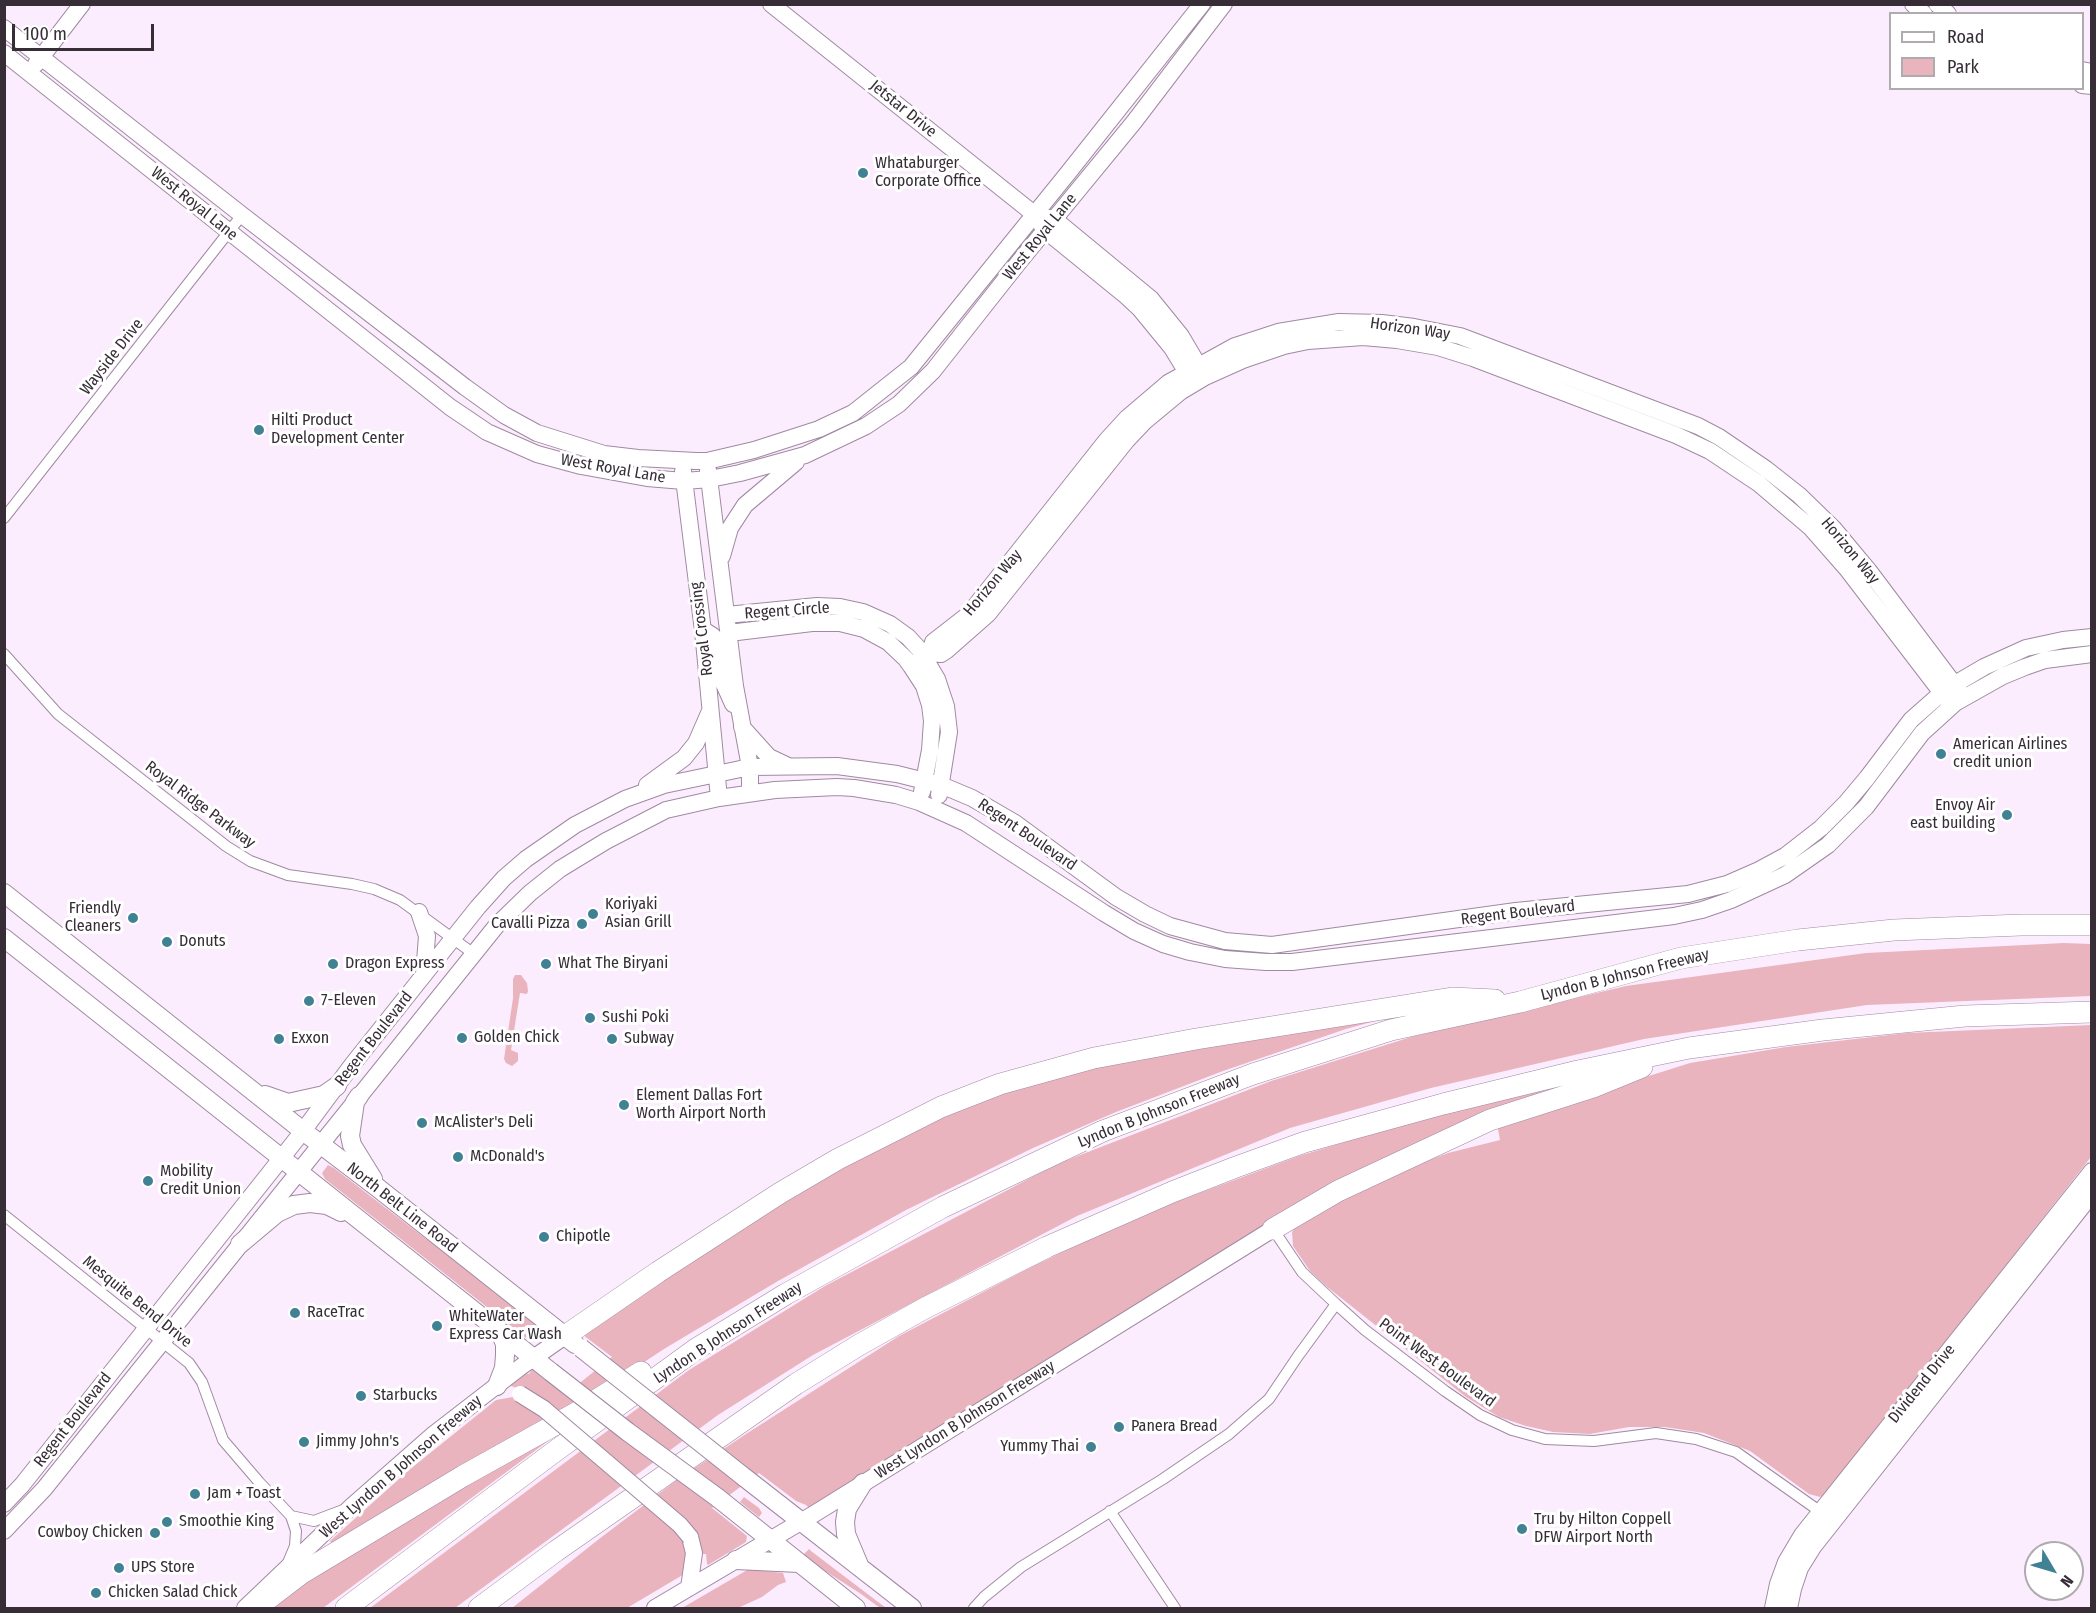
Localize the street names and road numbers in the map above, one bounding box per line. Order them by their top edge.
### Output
street label: Jetstar Drive [866,76,940,142]
street label: West Royal Lane [147,163,241,245]
street label: West Royal Lane [999,190,1081,284]
street label: Horizon Way [1369,314,1451,344]
street label: Wayside Drive [76,315,148,399]
street label: West Royal Lane [559,450,667,488]
street label: Horizon Way [1817,514,1883,588]
street label: Horizon Way [960,546,1026,620]
street label: Royal Crossing [687,581,717,677]
street label: Regent Circle [744,598,830,624]
street label: Royal Ridge Parkway [141,757,259,853]
street label: Regent Boulevard [974,795,1080,875]
street label: Regent Boulevard [1460,896,1576,930]
street label: Lyndon B Johnson Freeway [1539,945,1711,1005]
street label: Regent Boulevard [331,988,417,1090]
street label: Lyndon B Johnson Freeway [1075,1070,1243,1152]
street label: North Belt Line Road [343,1159,461,1257]
street label: Mesquite Bend Drive [78,1252,196,1352]
street label: Lyndon B Johnson Freeway [650,1278,806,1388]
street label: Point West Boulevard [1375,1314,1499,1412]
street label: Dividend Drive [1884,1341,1960,1427]
street label: West Lyndon B Johnson Freeway [872,1357,1058,1483]
street label: Regent Boulevard [30,1369,116,1471]
street label: West Lyndon B Johnson Freeway [316,1391,486,1543]

